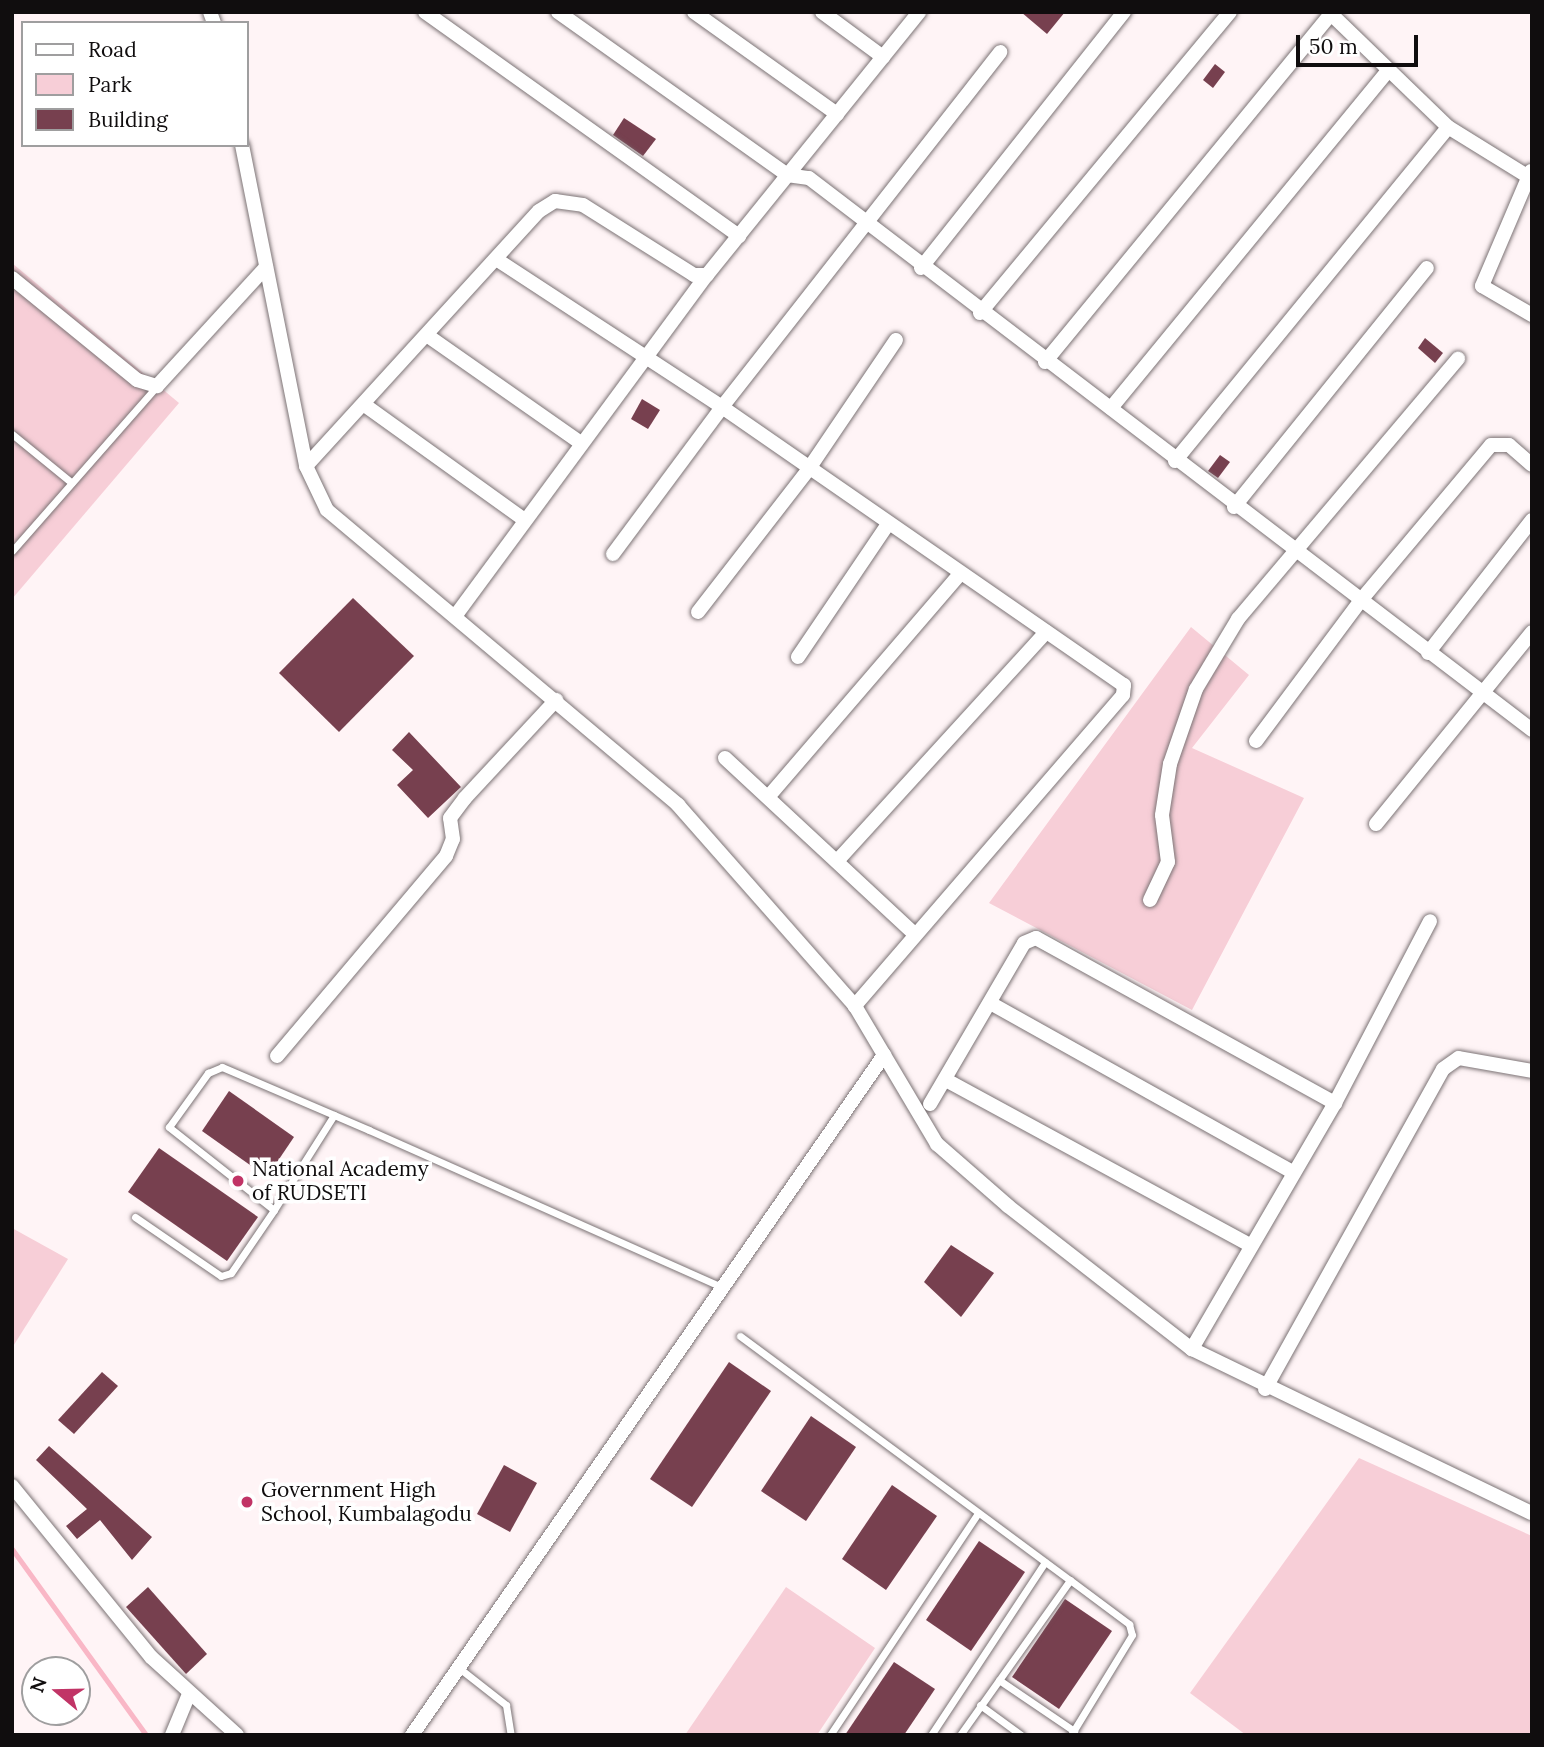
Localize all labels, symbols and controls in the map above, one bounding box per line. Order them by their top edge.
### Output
legend [21,21,248,147]
scale bar [1299,21,1422,65]
text: 50 m [1309,33,1358,60]
text: Road [88,36,137,63]
text: Park [88,71,132,98]
text: Building [88,106,168,133]
place label: National Academy of RUDSETI [252,1156,428,1206]
marker: National Academy of RUDSETI [230,1173,246,1189]
place label: Government High School, Kumbalagodu [261,1477,472,1527]
marker: Government High School, Kumbalagodu [239,1494,255,1510]
north arrow [21,1656,91,1726]
text: N [24,1674,52,1696]

